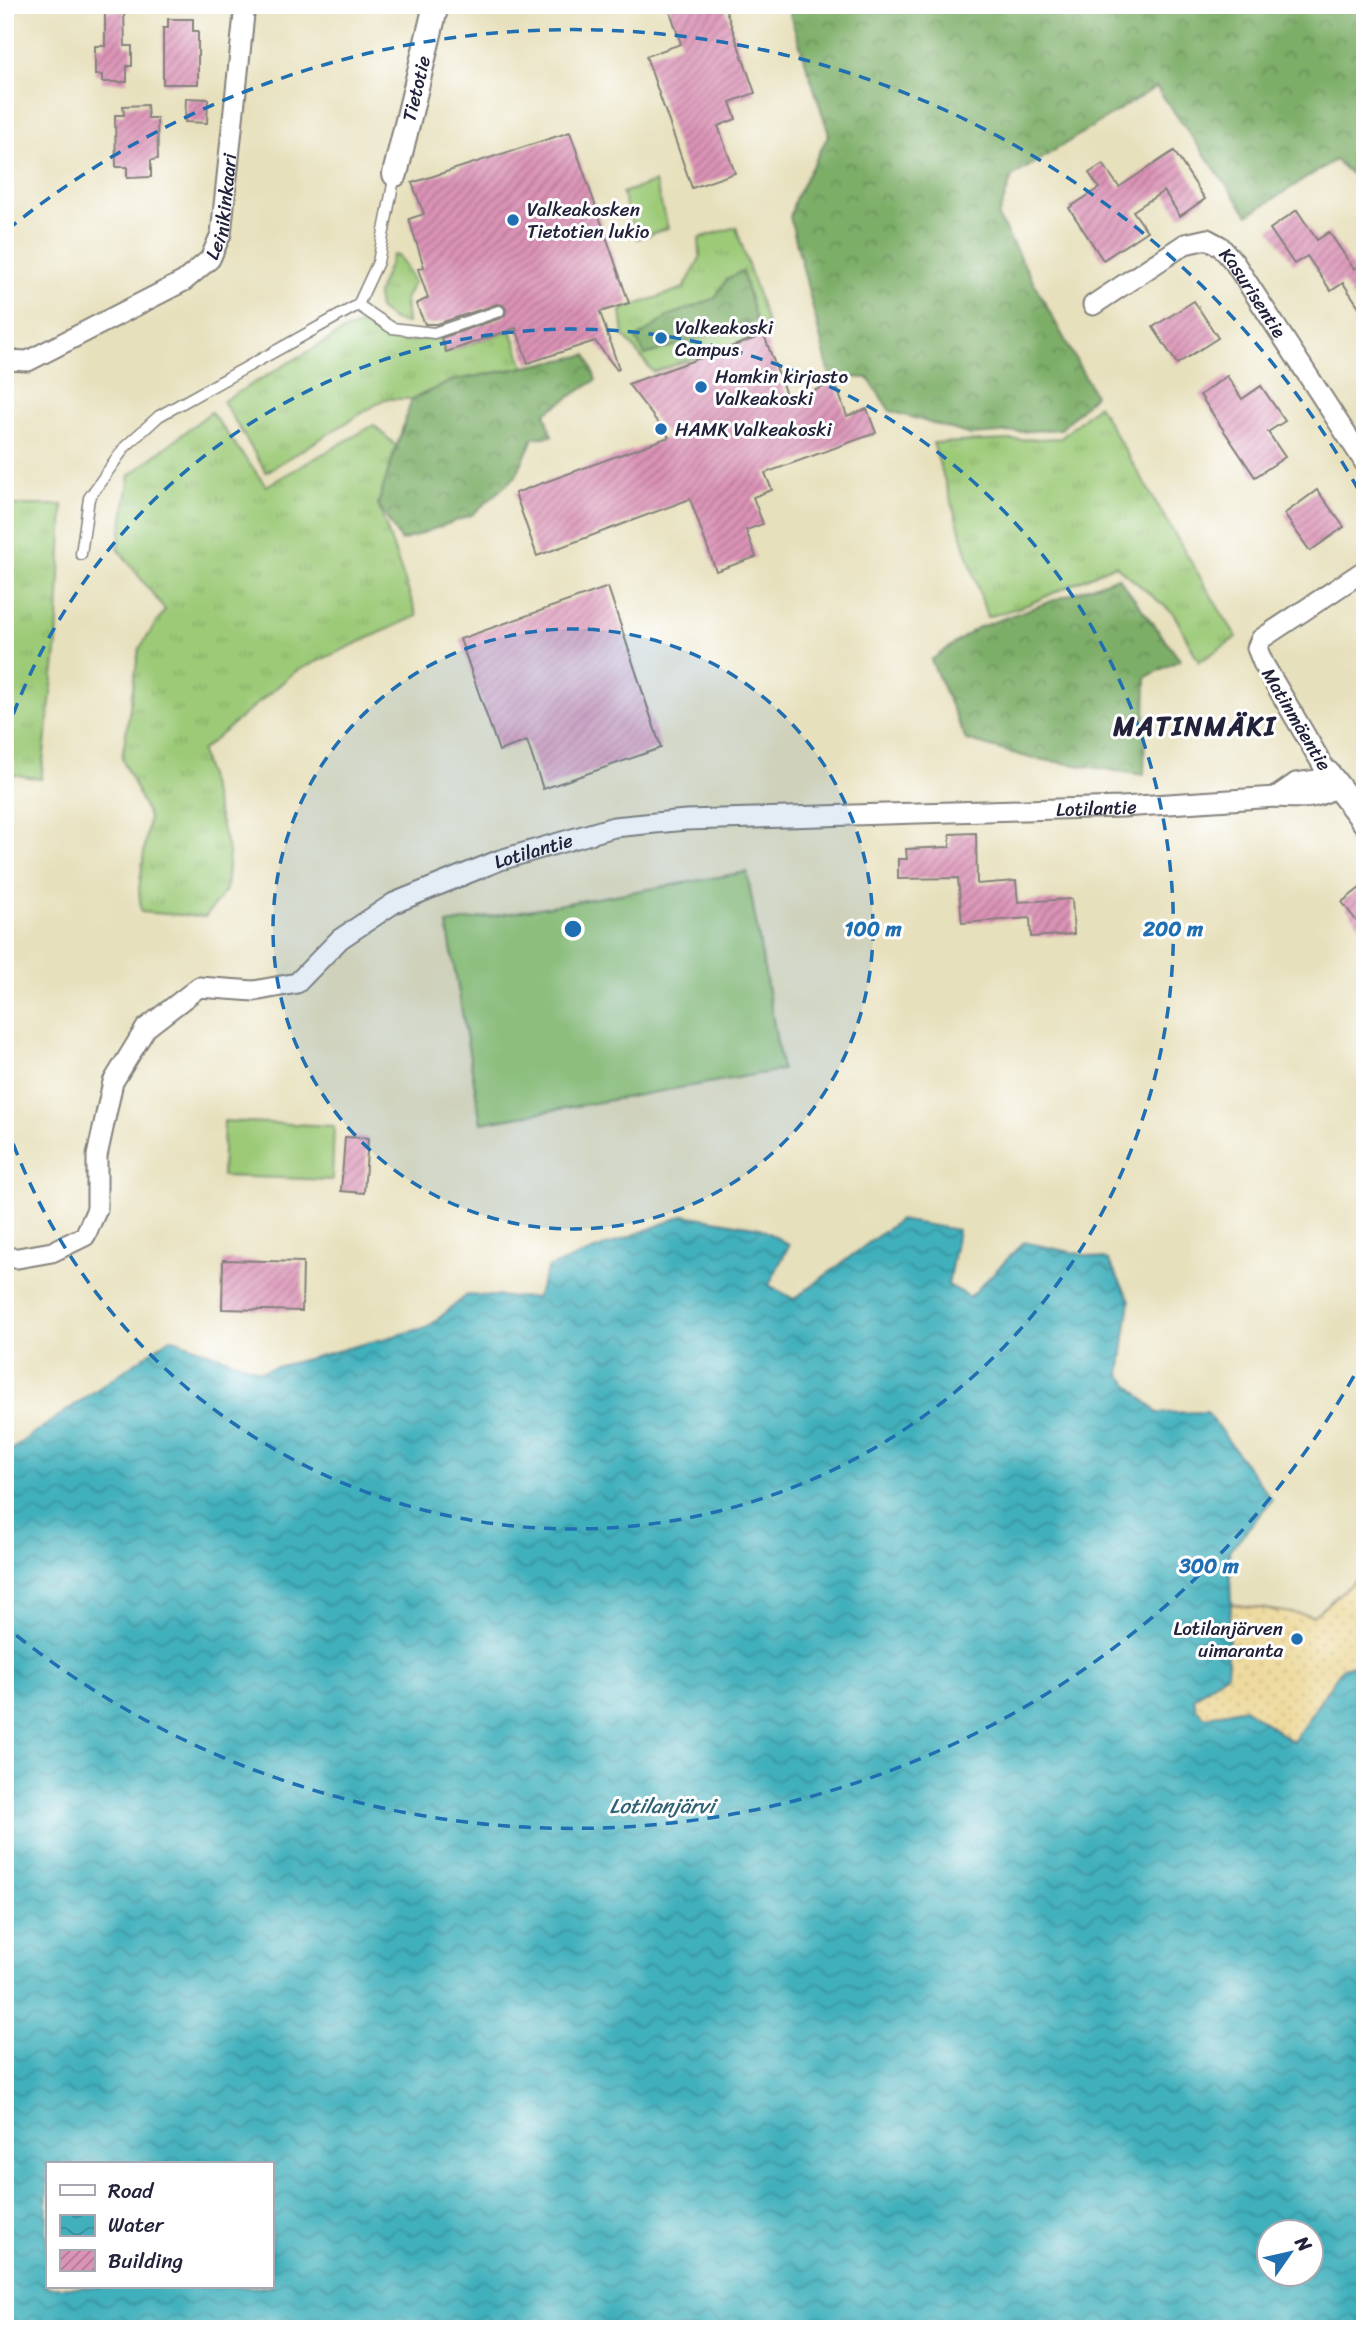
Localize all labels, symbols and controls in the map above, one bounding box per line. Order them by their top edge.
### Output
street label: Tietotie [392,52,440,125]
street label: Leinikinkaari [196,151,246,265]
place label: Valkeakosken Tietotien lukio [527,193,650,248]
marker: Valkeakosken Tietotien lukio [505,212,521,228]
street label: Kasurisentie [1211,240,1295,345]
place label: Valkeakoski Campus [675,311,774,366]
marker: Valkeakoski Campus [653,330,669,346]
place label: Hamkin kirjasto Valkeakoski [715,360,848,415]
marker: Hamkin kirjasto Valkeakoski [693,379,709,395]
place label: HAMK Valkeakoski [675,413,832,446]
marker: HAMK Valkeakoski [653,421,669,437]
street label: Matinmäentie [1253,661,1341,778]
district label: MATINMÄKI [1112,703,1277,749]
street label: Lotilantie [1056,790,1138,826]
street label: Lotilantie [489,824,577,878]
text: 100 m [844,910,902,948]
text: 200 m [1142,910,1204,948]
centre of rings [561,917,585,941]
text: 300 m [1178,1547,1240,1585]
place label: Lotilanjärven uimaranta [1173,1612,1283,1667]
marker: Lotilanjärven uimaranta [1289,1631,1305,1647]
water label: Lotilanjärvi [610,1787,719,1825]
legend [46,2162,273,2288]
text: Road [108,2172,155,2210]
text: Water [108,2206,165,2244]
north arrow [1254,2218,1324,2288]
text: N [1286,2228,1322,2259]
text: Building [108,2242,184,2280]

